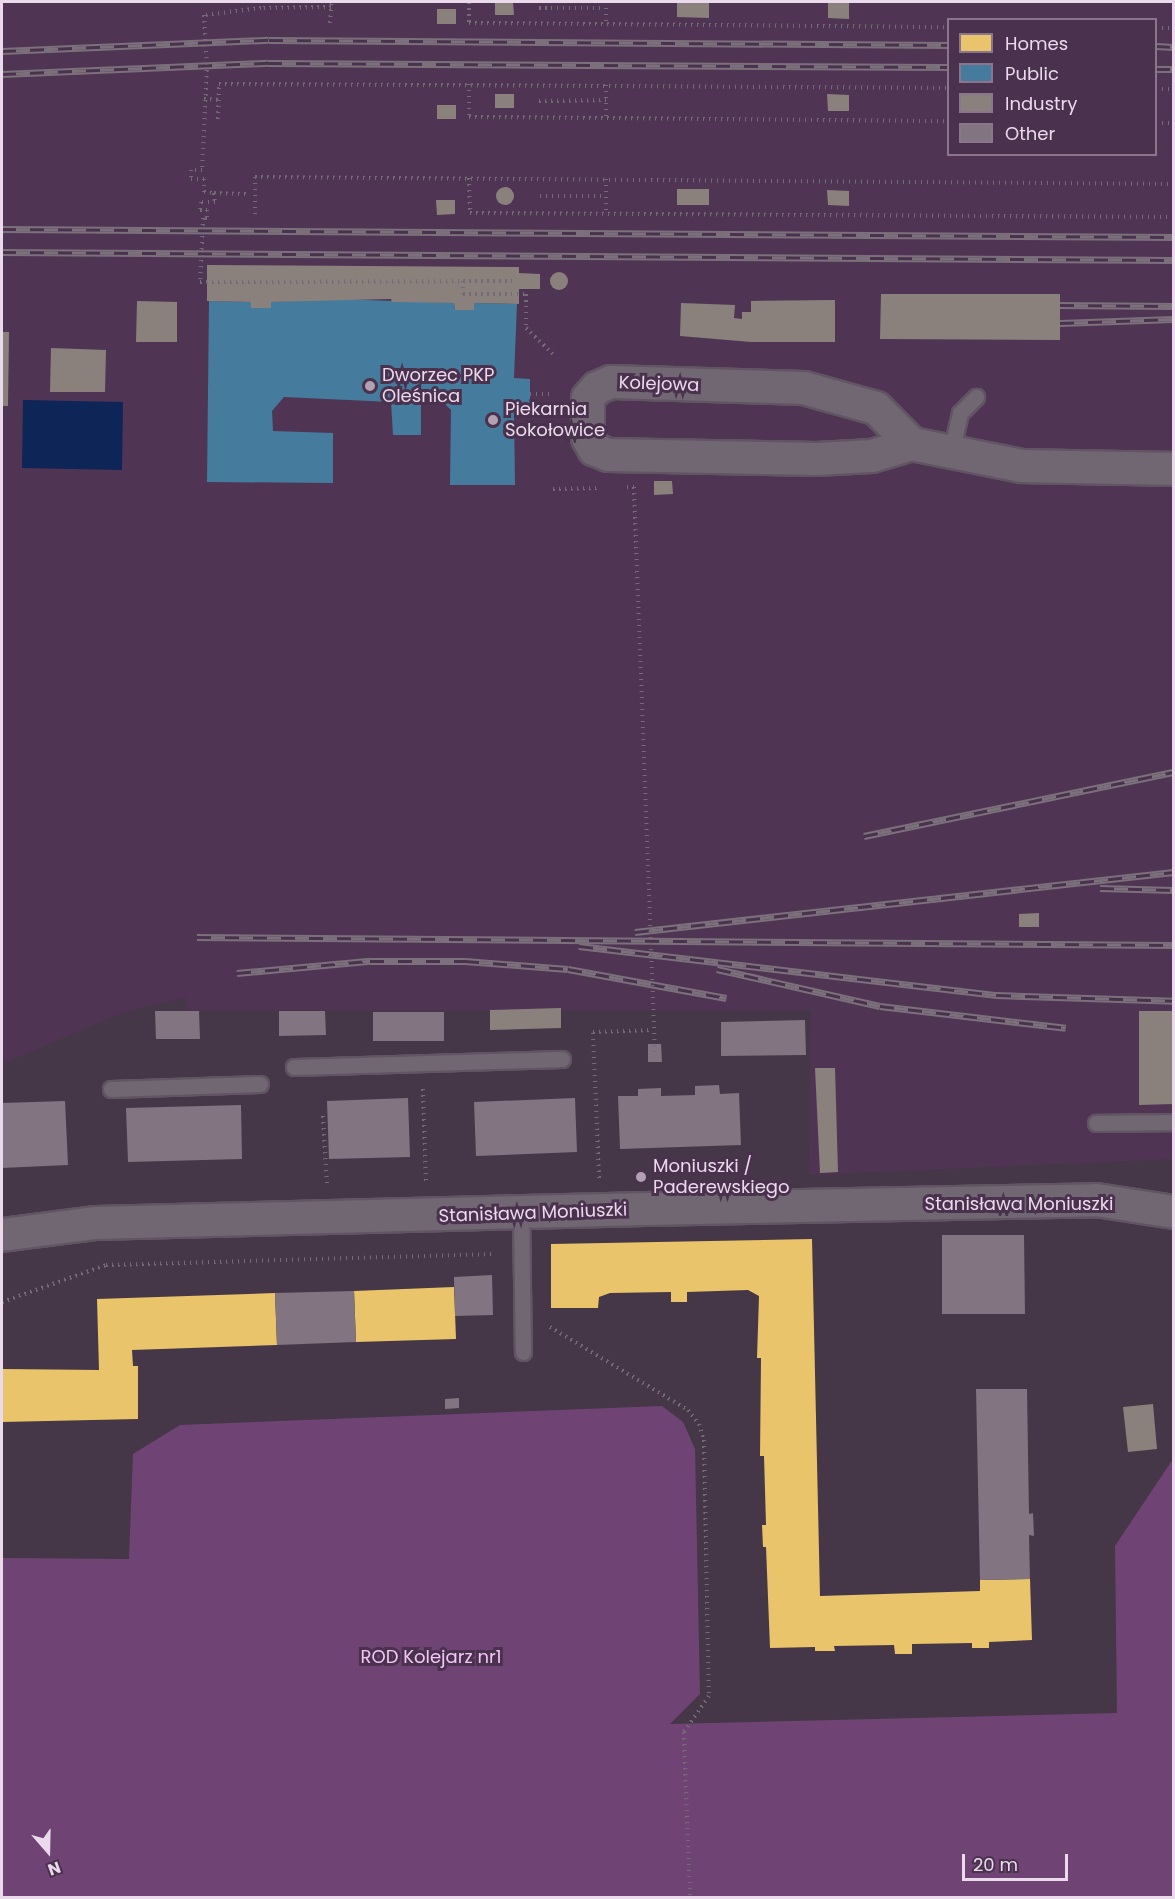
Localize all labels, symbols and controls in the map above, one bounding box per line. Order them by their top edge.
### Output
legend [947,18,1157,156]
text: Homes [1005,31,1068,56]
text: Public [1005,61,1059,86]
text: Industry [1005,91,1077,116]
text: Other [1005,121,1055,146]
place label: Dworzec PKP Oleśnica [382,365,494,407]
street label: Kolejowa [618,372,700,396]
marker: Dworzec PKP Oleśnica [363,379,377,393]
place label: Piekarnia Sokołowice [505,399,605,442]
marker: Piekarnia Sokołowice [486,413,500,427]
place label: Moniuszki / Paderewskiego [653,1156,789,1198]
marker: Moniuszki / Paderewskiego [634,1170,648,1184]
street label: Stanisława Moniuszki [925,1193,1113,1215]
street label: Stanisława Moniuszki [438,1199,628,1227]
park label: ROD Kolejarz nr1 [361,1646,501,1668]
north arrow [18,1821,78,1881]
scale bar [965,1842,1072,1880]
text: 20 m [973,1852,1018,1877]
text: N [45,1856,64,1881]

